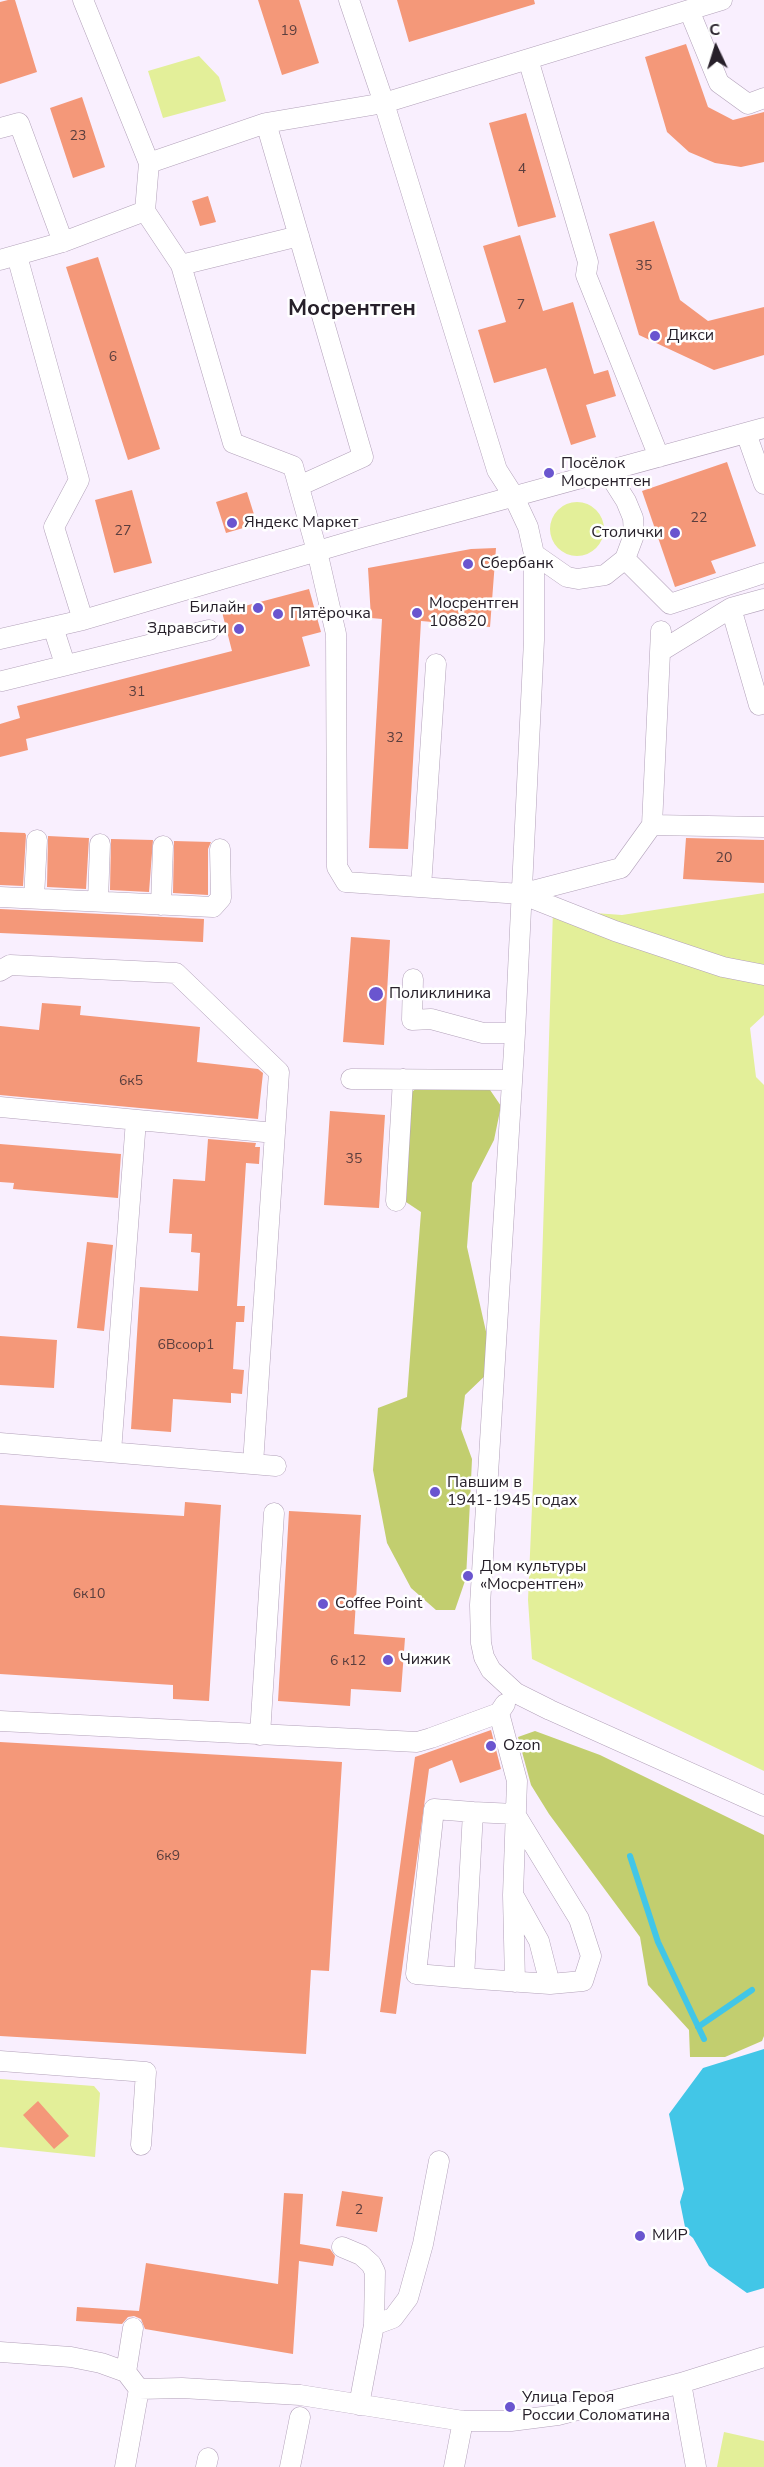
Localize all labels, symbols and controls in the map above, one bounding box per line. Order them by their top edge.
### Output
north arrow [686,18,746,78]
text: С [709,19,721,41]
house number: 19 [281,24,297,40]
house number: 23 [70,129,86,145]
house number: 4 [518,162,526,178]
house number: 35 [636,259,652,275]
district label: Мосрентген [288,297,416,323]
house number: 7 [517,298,525,314]
place label: Дикси [667,326,714,346]
marker: Дикси [648,329,662,343]
house number: 6 [109,350,117,366]
place label: Посёлок Мосрентген [561,454,651,492]
marker: Посёлок Мосрентген [542,466,556,480]
house number: 22 [691,511,707,527]
place label: Яндекс Маркет [244,513,358,533]
marker: Яндекс Маркет [225,516,239,530]
place label: Столички [591,523,663,543]
house number: 27 [115,524,131,540]
marker: Столички [668,526,682,540]
place label: Сбербанк [480,554,553,574]
marker: Сбербанк [461,557,475,571]
place label: Мосрентген 108820 [429,594,519,632]
place label: Билайн [190,598,246,618]
marker: Билайн [251,601,265,615]
place label: Пятёрочка [290,604,371,624]
marker: Мосрентген 108820 [410,606,424,620]
marker: Пятёрочка [271,607,285,621]
place label: Здравсити [147,619,227,639]
marker: Здравсити [232,622,246,636]
house number: 31 [129,685,145,701]
house number: 32 [387,731,403,747]
house number: 20 [716,851,732,867]
place label: Поликлиника [389,984,491,1004]
marker: Поликлиника [367,985,385,1003]
house number: 6к5 [119,1074,143,1090]
house number: 35 [346,1152,362,1168]
house number: 6Всоор1 [157,1338,215,1354]
place label: Павшим в 1941-1945 годах [447,1473,577,1511]
marker: Павшим в 1941-1945 годах [428,1485,442,1499]
place label: Дом культуры «Мосрентген» [480,1557,586,1595]
marker: Дом культуры «Мосрентген» [461,1569,475,1583]
house number: 6к10 [73,1587,105,1603]
place label: Coffee Point [335,1594,422,1614]
marker: Coffee Point [316,1597,330,1611]
place label: Чижик [400,1650,450,1670]
marker: Чижик [381,1653,395,1667]
house number: 6 к12 [330,1654,366,1670]
place label: Ozon [503,1736,541,1756]
marker: Ozon [484,1739,498,1753]
house number: 6к9 [156,1849,180,1865]
house number: 2 [355,2203,363,2219]
place label: МИР [652,2226,688,2246]
marker: МИР [633,2229,647,2243]
place label: Улица Героя России Соломатина [522,2388,670,2426]
marker: Улица Героя России Соломатина [503,2400,517,2414]

